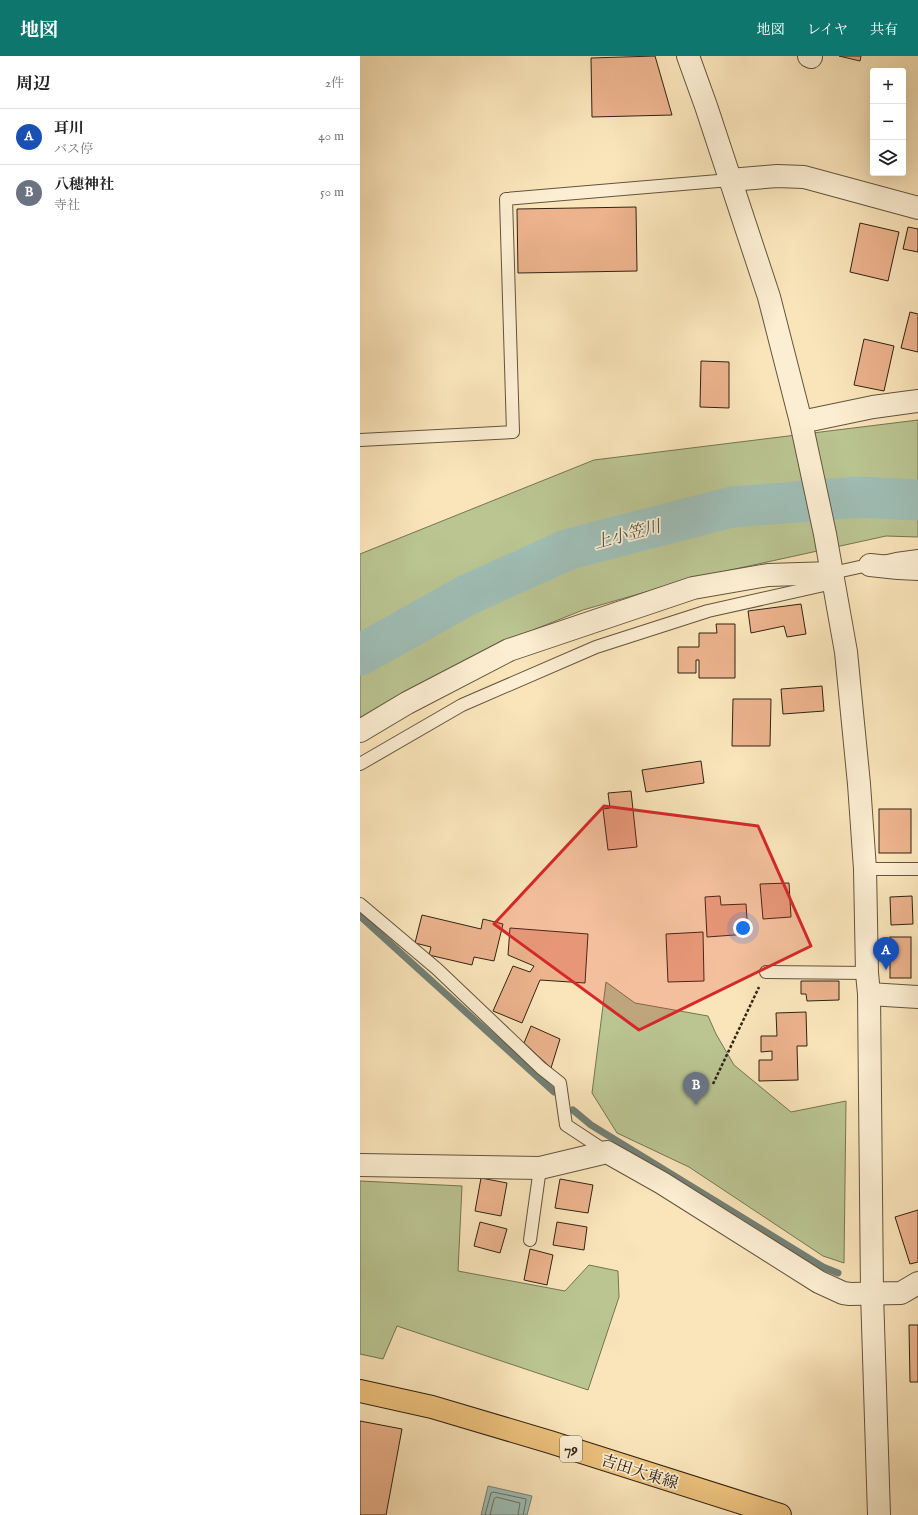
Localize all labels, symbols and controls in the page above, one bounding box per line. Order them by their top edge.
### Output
text: 地図 [20,19,58,43]
text: 地図 [757,21,785,39]
text: レイヤ [807,21,848,39]
text: 共有 [870,21,898,39]
map controls [870,68,906,176]
button: + [870,68,906,104]
text: 周辺 [16,74,50,95]
text: 2件 [325,75,344,92]
button: − [870,104,906,140]
text: 耳川 [54,119,84,138]
text: A [25,128,33,145]
text: 40 m [318,128,344,145]
button: layers [870,140,906,176]
text: バス停 [54,141,93,158]
text: 八穂神社 [54,175,114,194]
text: B [25,184,33,201]
text: 50 m [320,184,344,201]
text: 寺社 [54,197,80,214]
water label: 上小笠川 [592,516,665,554]
your location [733,918,753,938]
pin: A [873,937,899,970]
pin: B [683,1072,709,1105]
road number: 79 [560,1436,582,1462]
street label: 吉田大東線 [598,1451,681,1495]

